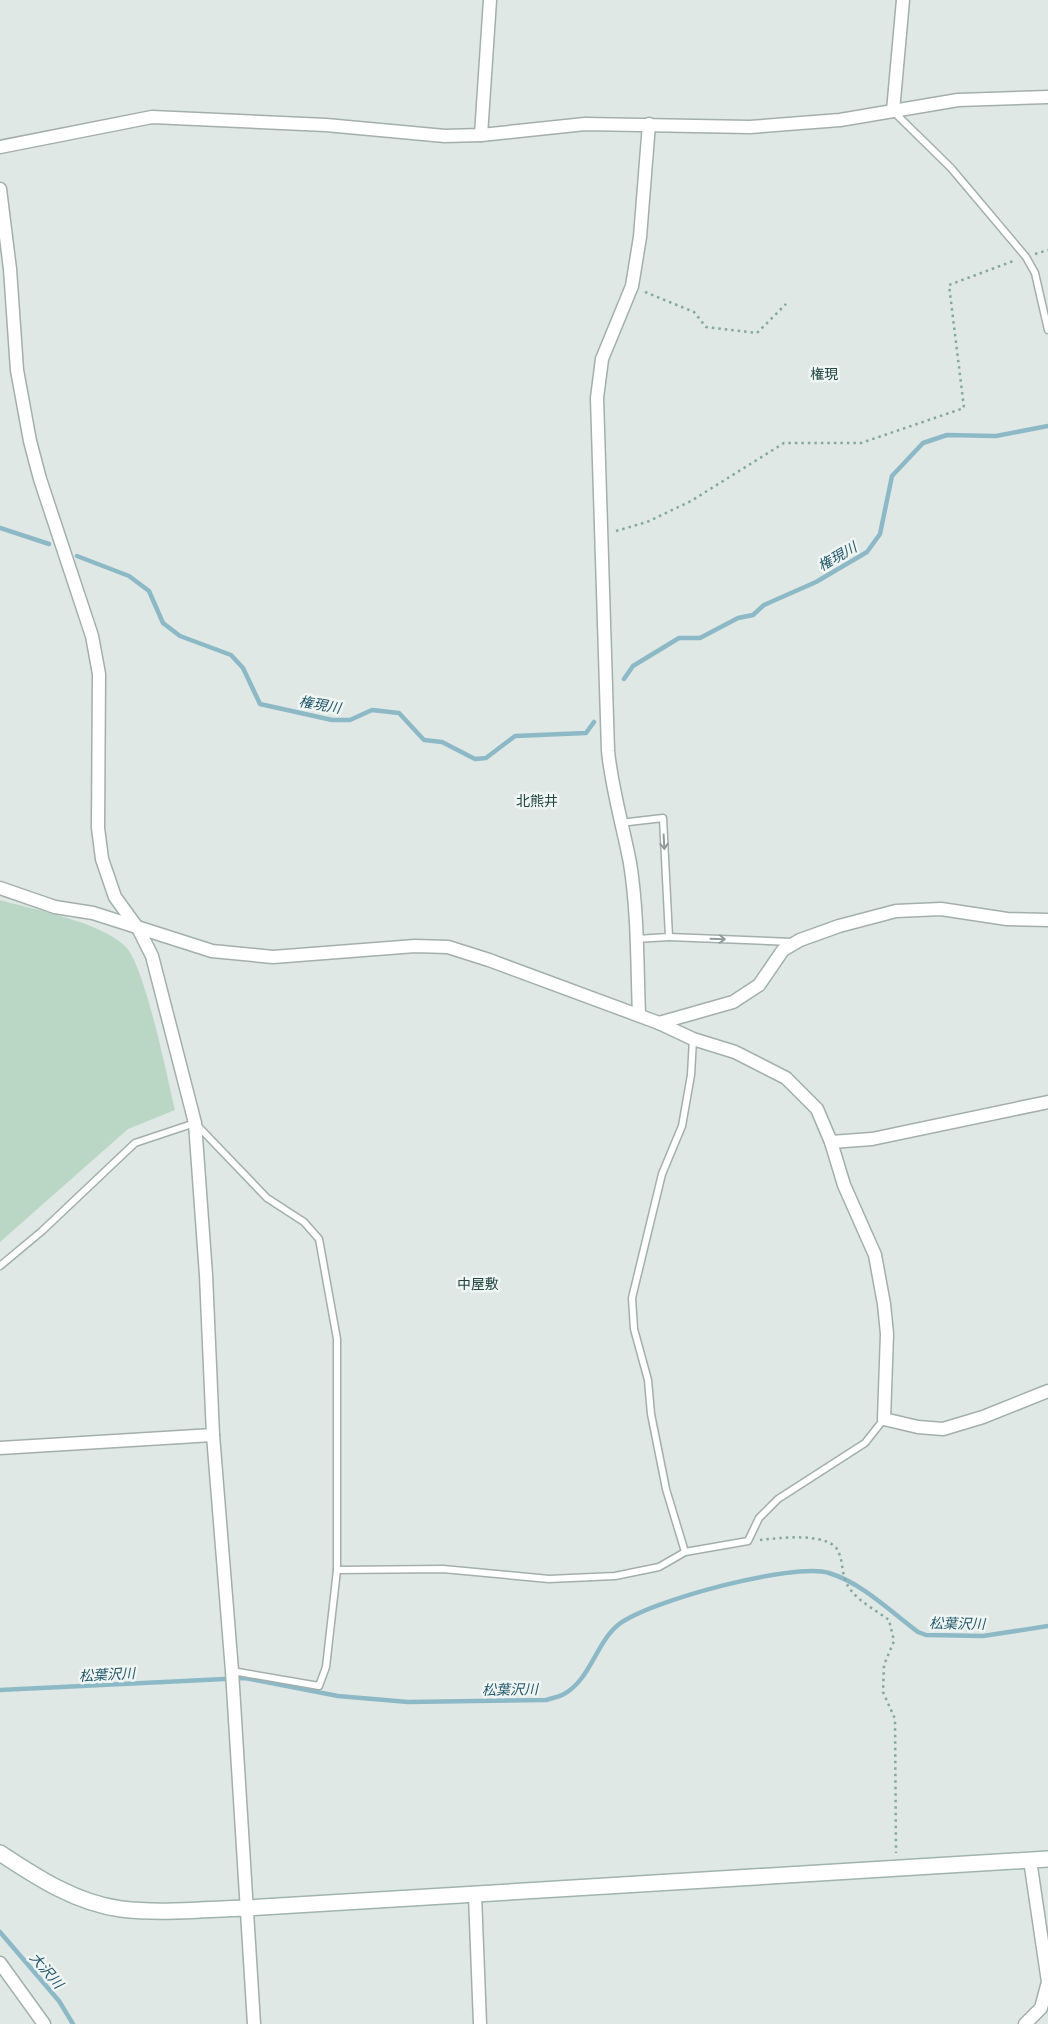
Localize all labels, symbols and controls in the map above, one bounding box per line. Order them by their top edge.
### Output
district label: 権現 [810,365,838,382]
water label: 権現川 [815,537,861,574]
water label: 権現川 [298,692,344,716]
district label: 北熊井 [516,792,558,809]
one-way arrow [660,834,669,850]
one-way arrow [709,935,725,944]
district label: 中屋敷 [457,1275,499,1292]
water label: 松葉沢川 [929,1614,987,1632]
water label: 松葉沢川 [79,1664,137,1684]
water label: 松葉沢川 [482,1680,540,1698]
water label: 大沢川 [27,1949,69,1993]

